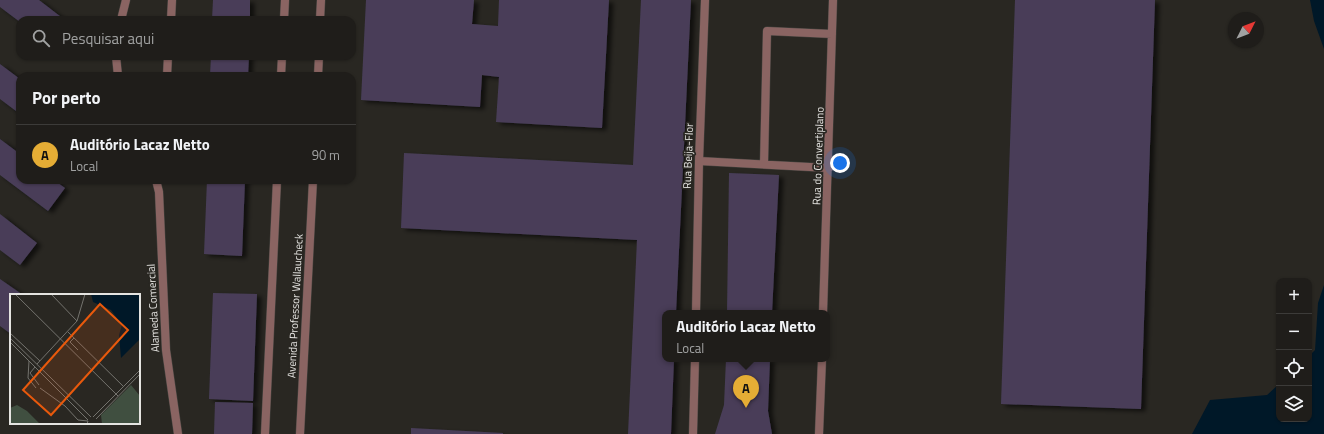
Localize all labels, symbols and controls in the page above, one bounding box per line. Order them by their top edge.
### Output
north arrow [1228,12,1264,48]
search box [16,16,356,60]
icon: search [30,27,52,49]
text: Pesquisar aqui [62,27,154,50]
text: Por perto [32,85,101,111]
street label: Rua do Convertiplano [808,106,828,205]
street label: Rua Beija-Flor [679,123,697,189]
text: Auditório Lacaz Netto [70,133,210,156]
text: A [41,145,49,165]
text: 90 m [312,145,340,165]
your location [830,153,850,173]
text: Local [70,156,98,176]
street label: Avenida Professor Wallaucheck [283,233,307,379]
street label: Alameda Comercial [143,263,163,353]
map controls [1276,278,1312,422]
button: + [1276,278,1312,314]
inset map [10,294,140,424]
popup [662,310,830,362]
button: − [1276,314,1312,350]
text: Auditório Lacaz Netto [676,315,816,338]
text: Local [676,338,704,358]
button: locate [1276,350,1312,386]
pin: A [733,375,759,408]
button: layers [1276,386,1312,422]

